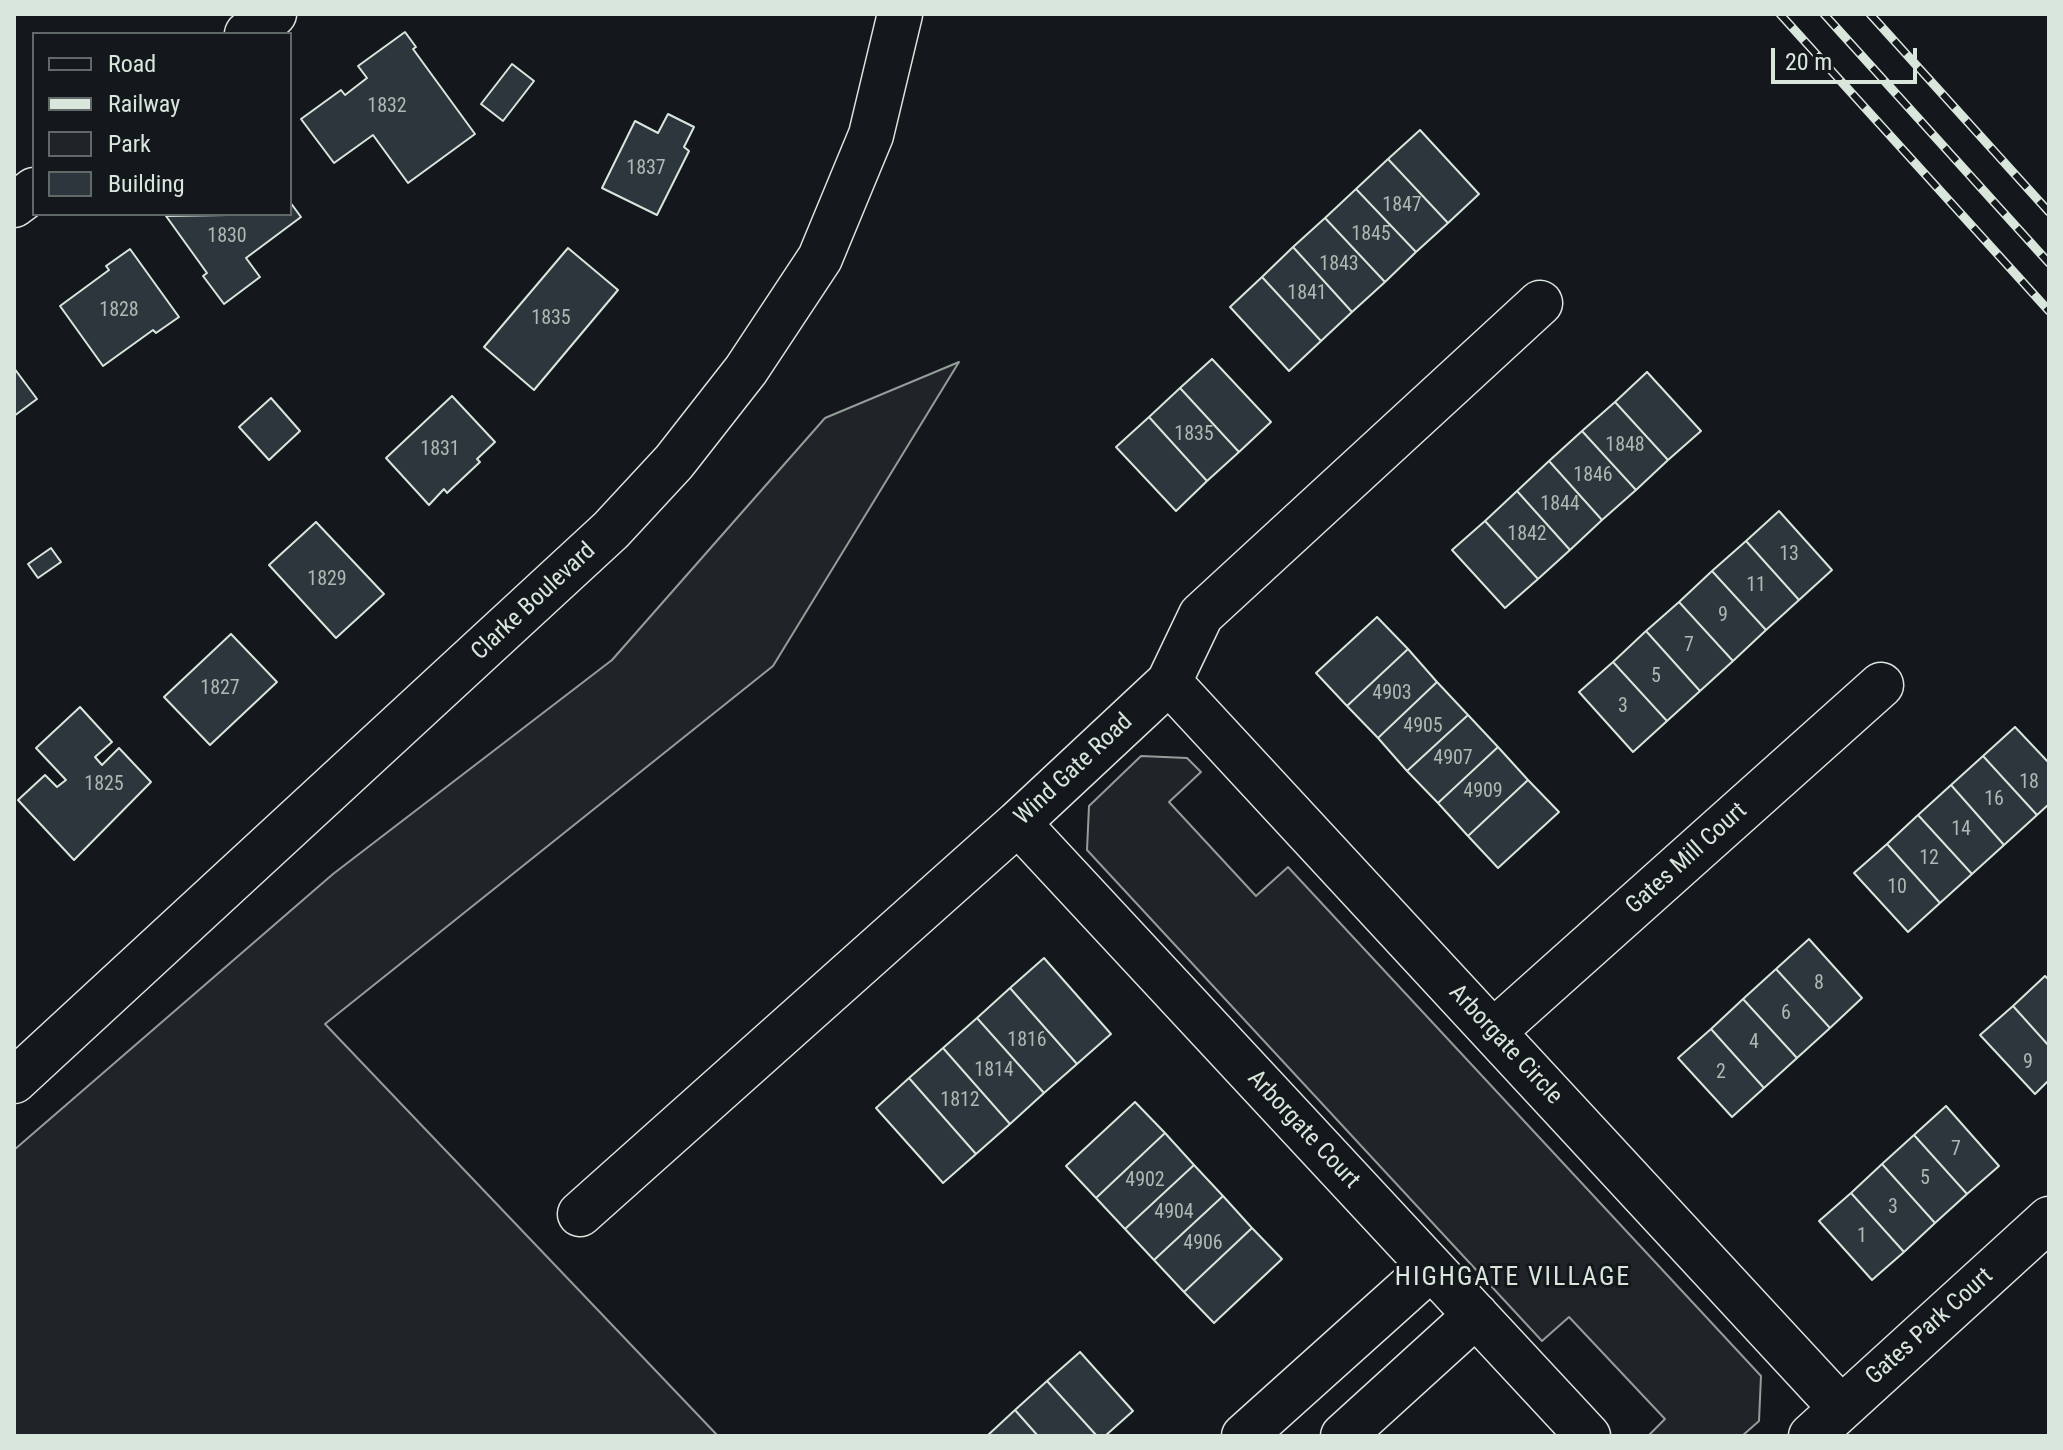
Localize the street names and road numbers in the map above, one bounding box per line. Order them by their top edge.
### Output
street label: Clarke Boulevard [466,537,602,667]
street label: Wind Gate Road [1009,708,1139,832]
street label: Gates Mill Court [1621,797,1753,921]
street label: Arborgate Circle [1442,979,1568,1111]
street label: Arborgate Court [1241,1065,1365,1195]
street label: Gates Park Court [1861,1262,1999,1392]

